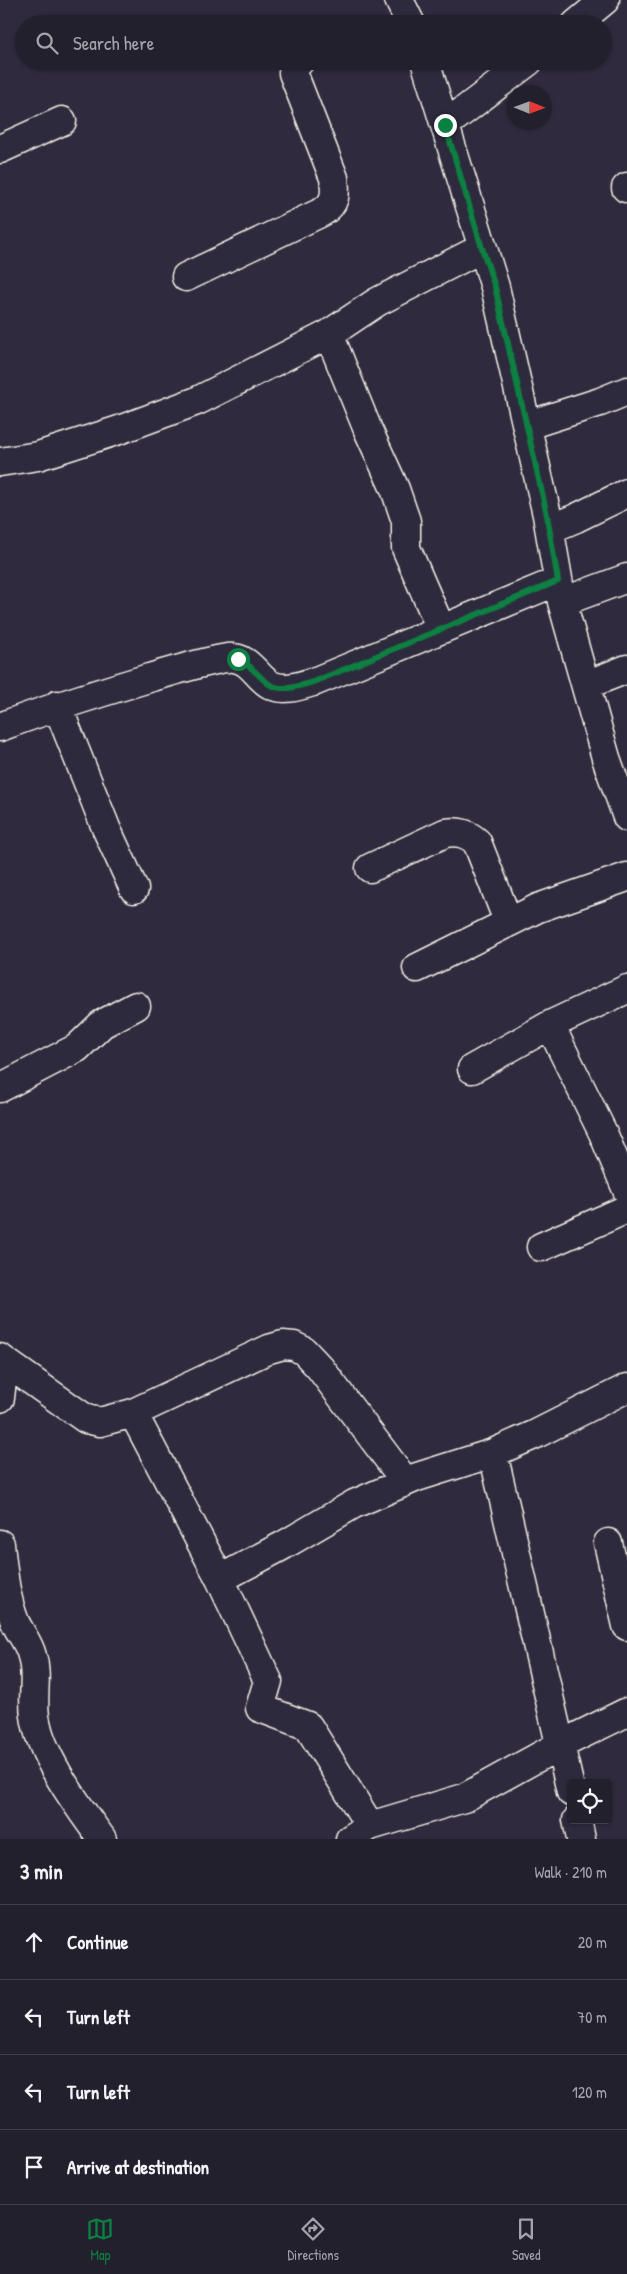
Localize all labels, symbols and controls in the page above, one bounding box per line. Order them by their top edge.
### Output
search box [15,15,612,70]
icon: search [33,29,61,57]
text: Search here [73,30,154,56]
north arrow [507,85,552,130]
route end [434,114,457,137]
route start [227,648,250,671]
map controls [567,1779,612,1824]
button: locate [567,1779,612,1824]
text: 3 min [20,1857,63,1886]
text: Walk · 210 m [534,1861,607,1883]
icon: ahead [20,1928,48,1956]
text: Continue [67,1929,128,1955]
text: 20 m [578,1931,607,1953]
icon: left [20,2003,48,2031]
text: Turn left [67,2004,130,2030]
text: 70 m [577,2006,607,2028]
icon: left [20,2078,48,2106]
text: Turn left [67,2079,130,2105]
text: 120 m [572,2081,607,2103]
icon: arrive [20,2153,48,2181]
text: Arrive at destination [67,2154,209,2180]
tab: Map [86,2215,114,2264]
tab: Directions [287,2215,339,2264]
tab: Saved [512,2215,541,2264]

